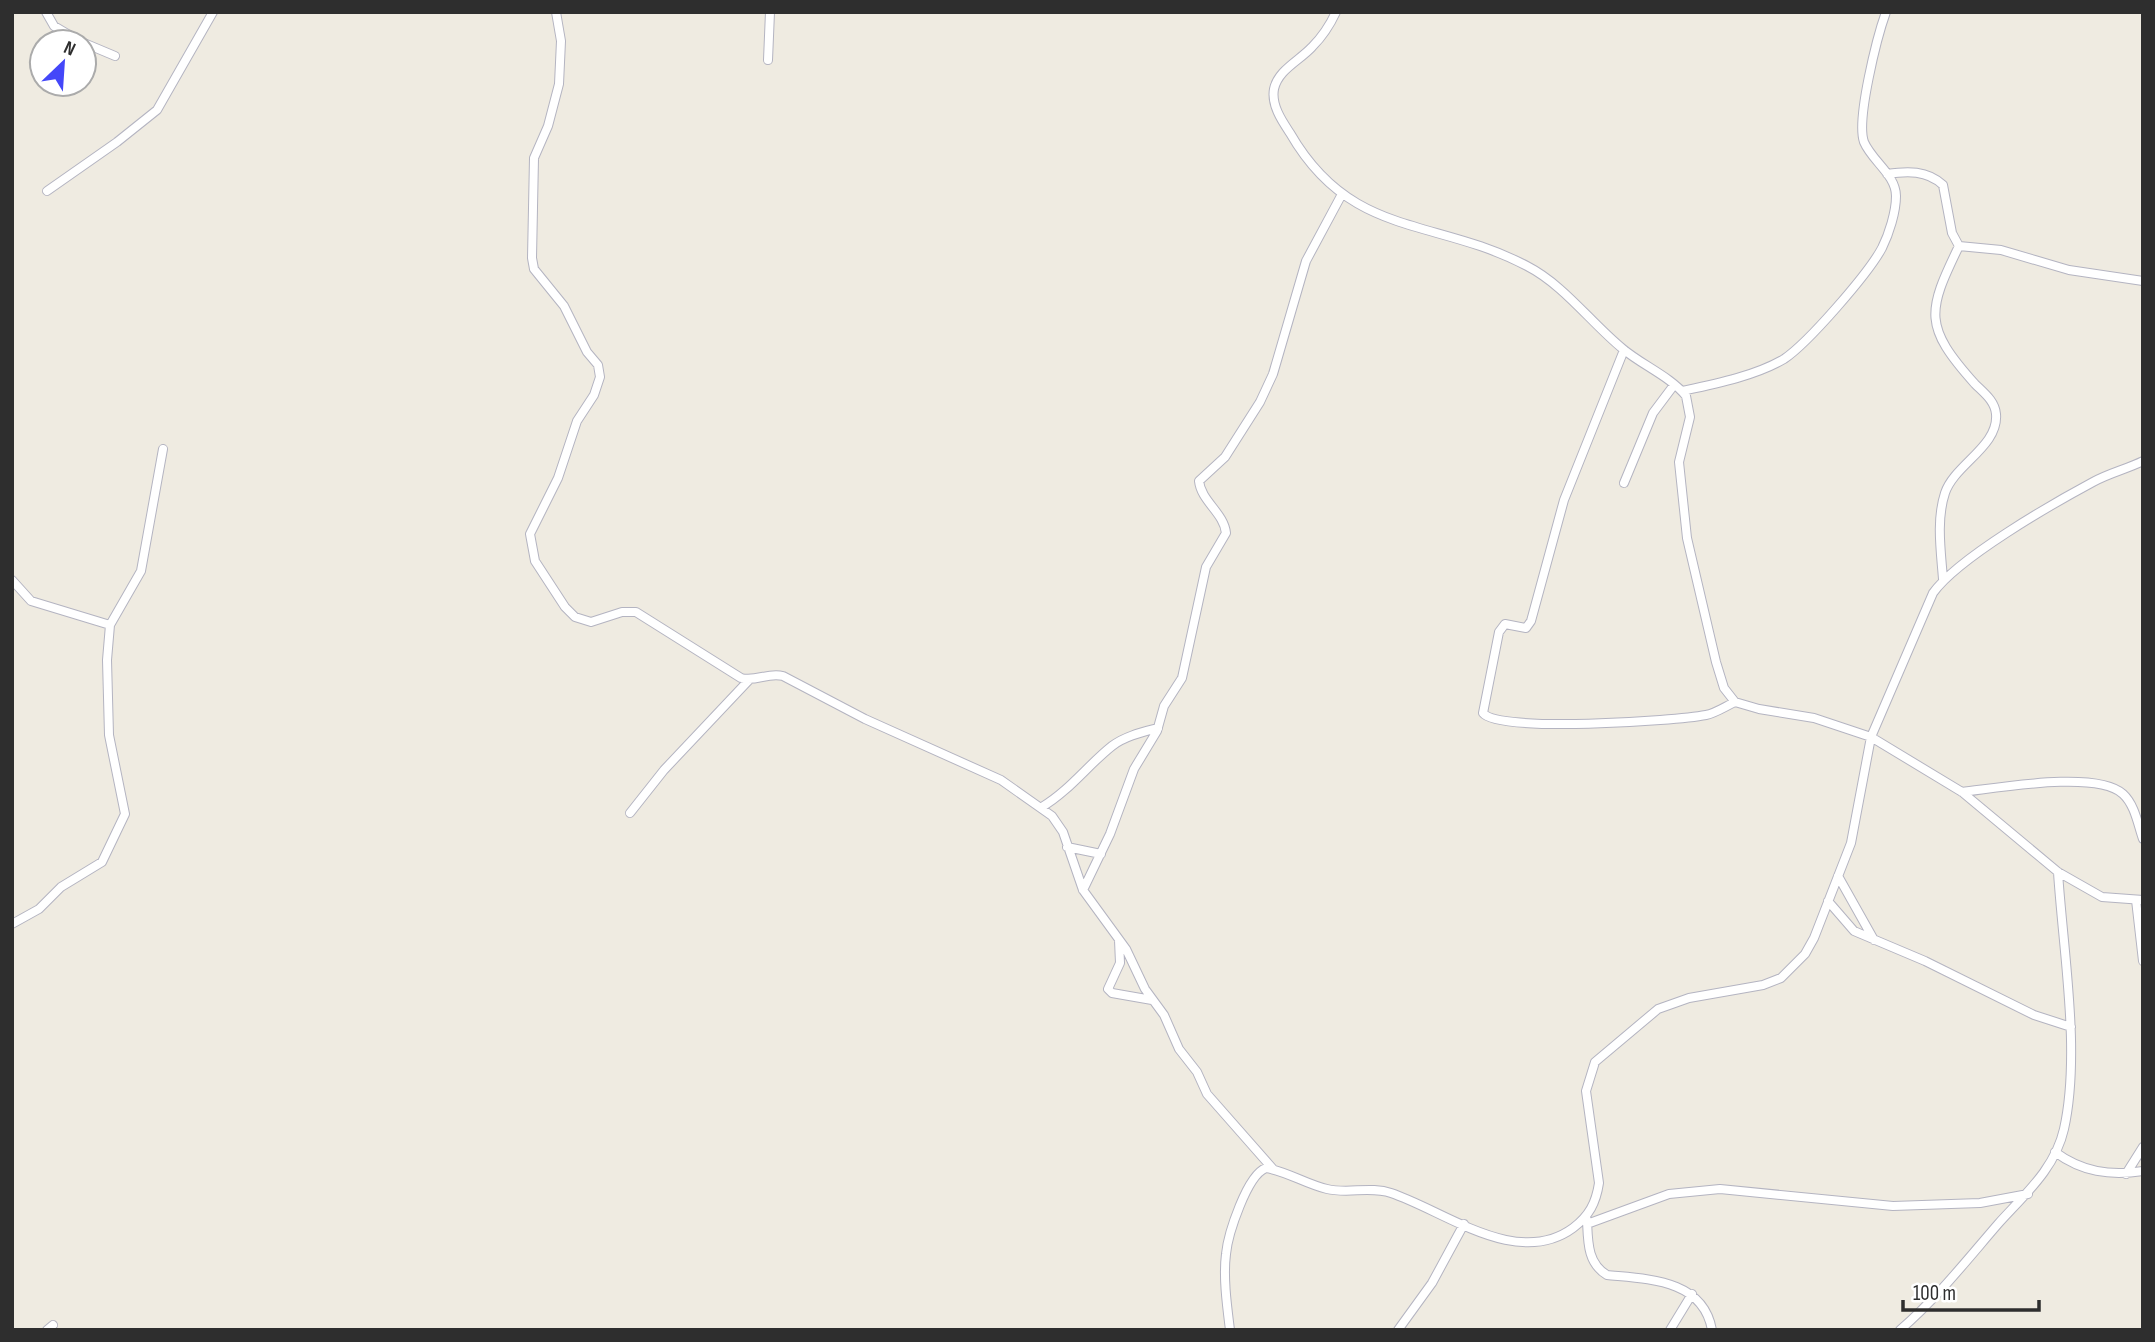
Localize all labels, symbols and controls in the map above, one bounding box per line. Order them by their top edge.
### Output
north arrow [28,28,98,98]
text: N [60,36,79,62]
scale bar [1903,1268,2039,1312]
text: 100 m [1913,1281,1956,1306]

